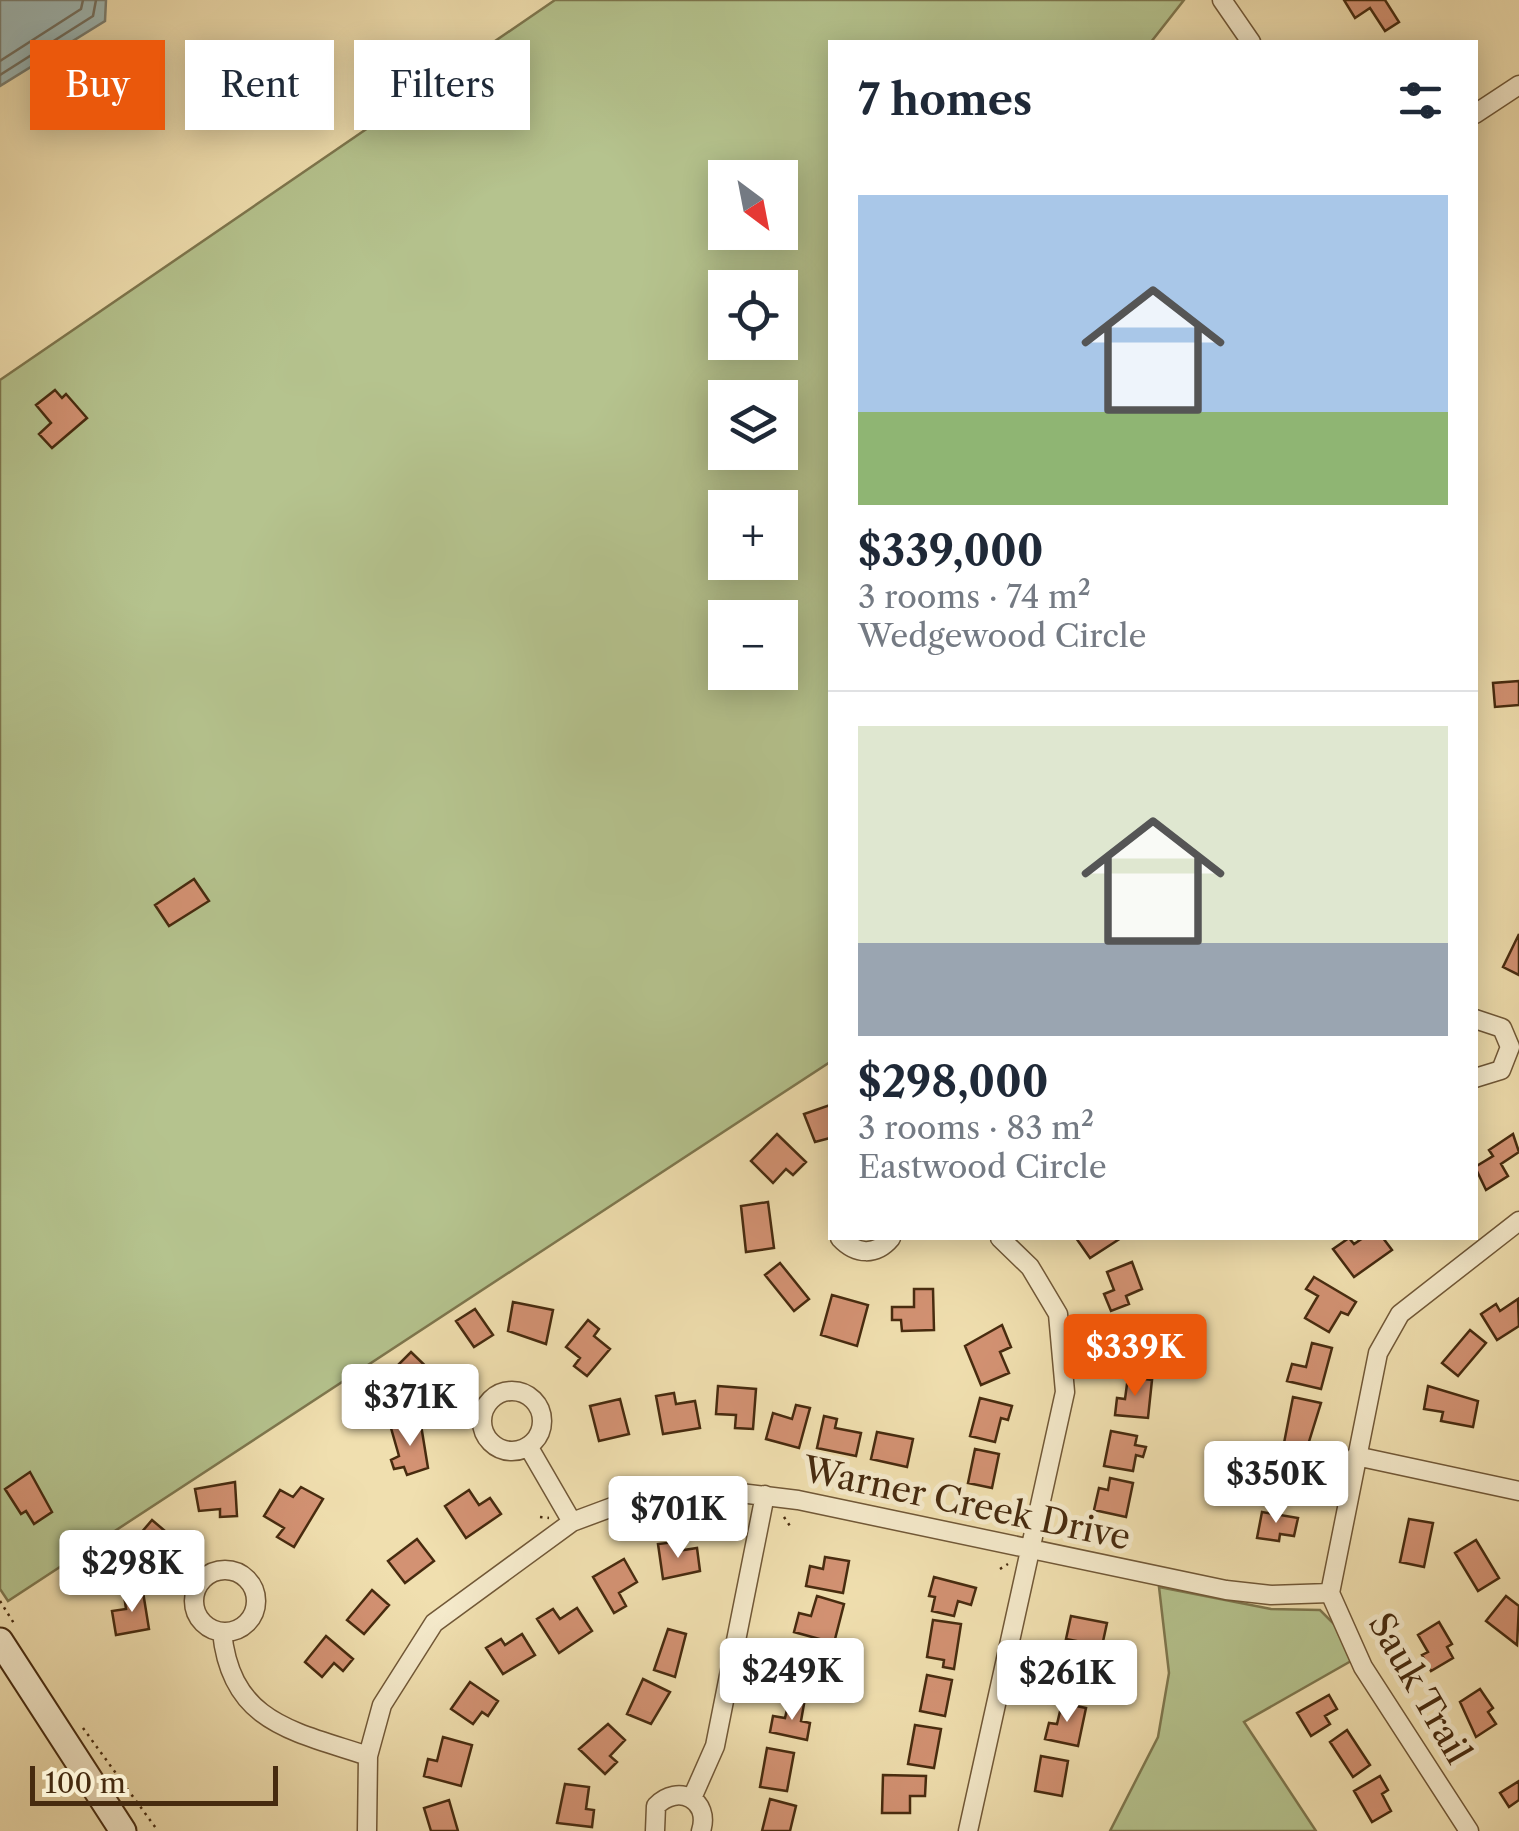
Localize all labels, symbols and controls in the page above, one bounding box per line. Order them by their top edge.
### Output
chip: Buy [30,40,165,130]
chip: Rent [185,40,334,130]
chip: Filters [354,40,530,130]
icon: filters [1393,73,1448,128]
text: 7 homes [858,74,1032,126]
north arrow [708,160,798,250]
map controls [708,160,798,690]
icon: home [1063,260,1243,440]
button: locate [708,270,798,360]
button: layers [708,380,798,470]
button: + [708,490,798,580]
text: $339,000 [858,525,1044,577]
text: 3 rooms · 74 m² [858,577,1091,616]
button: − [708,600,798,690]
text: Wedgewood Circle [858,616,1146,655]
icon: home [1063,791,1243,971]
text: $298,000 [858,1056,1048,1108]
text: 3 rooms · 83 m² [858,1108,1094,1147]
text: Eastwood Circle [858,1147,1107,1186]
pin: $339K [1065,1314,1205,1399]
text: $339K [1086,1327,1184,1366]
pin: $371K [340,1364,480,1449]
text: $371K [364,1377,456,1416]
pin: $350K [1206,1441,1346,1526]
street label: Warner Creek Drive [798,1447,1135,1559]
text: $350K [1226,1454,1326,1493]
pin: $701K [608,1476,748,1561]
text: $701K [631,1489,725,1528]
pin: $298K [62,1530,202,1615]
text: $298K [81,1543,183,1582]
street label: Sauk Trail [1360,1605,1480,1771]
pin: $249K [722,1638,862,1723]
pin: $261K [997,1640,1137,1725]
text: $249K [742,1651,842,1690]
text: $261K [1019,1653,1115,1692]
scale bar [30,1761,278,1806]
text: 100 m [45,1766,126,1800]

